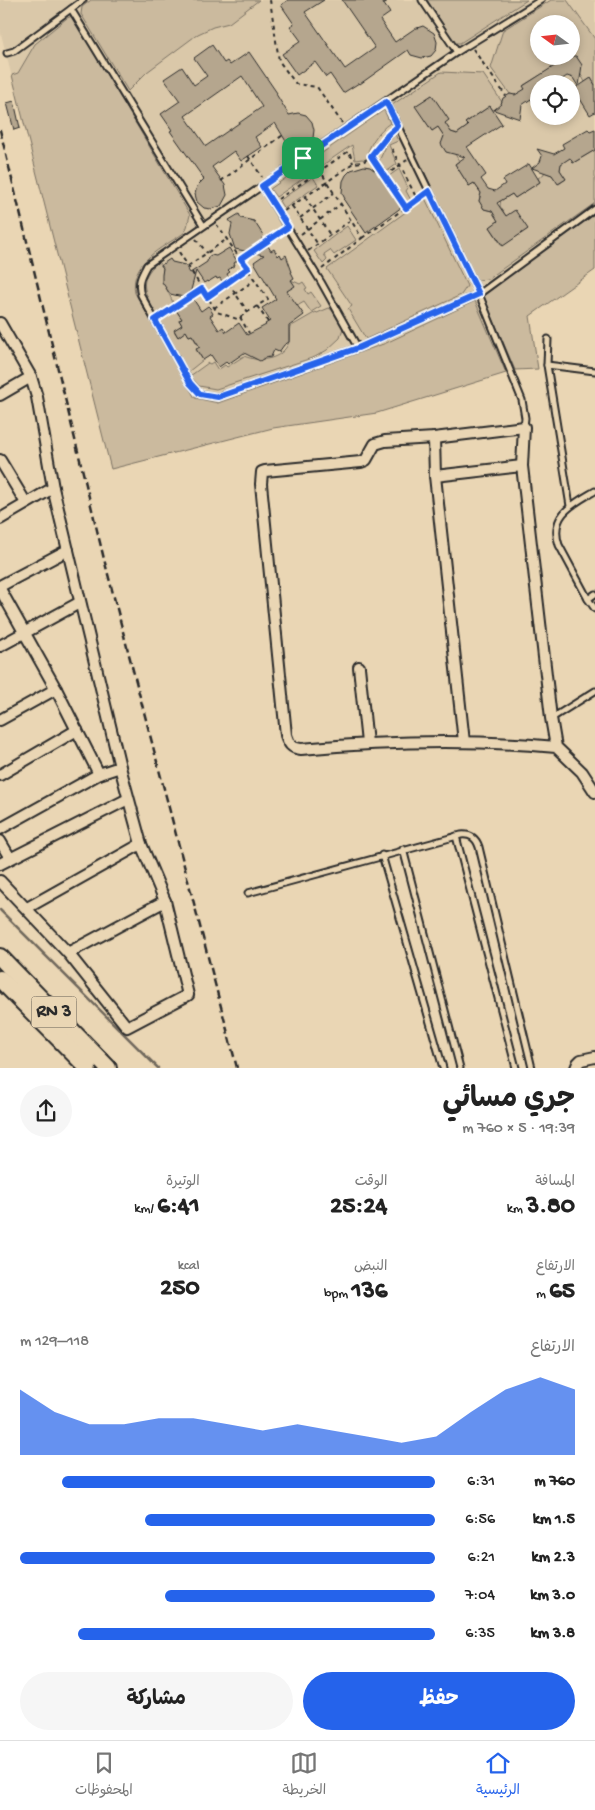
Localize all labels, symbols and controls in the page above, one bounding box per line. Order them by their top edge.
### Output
north arrow [530,15,580,65]
map controls [530,15,580,125]
button: locate [530,75,580,125]
pin [282,137,324,179]
icon: arrive [289,144,317,172]
road number: RN 3 [32,996,76,1028]
text: جري مسائي [443,1084,575,1117]
button: share [20,1085,72,1137]
text: 19:39 · 5 × 760 m [462,1120,575,1139]
text: الوتيرة [166,1174,200,1191]
text: الوقت [355,1174,387,1191]
text: المسافة [535,1174,575,1191]
text: 6:41 [157,1193,200,1222]
text: 25:24 [330,1193,387,1222]
text: 3.80 [526,1193,575,1222]
text: /km [134,1201,157,1218]
text: km [507,1201,526,1218]
text: kcal [178,1258,200,1275]
text: النبض [354,1259,387,1276]
text: الارتفاع [536,1259,575,1276]
text: 250 [160,1275,200,1304]
text: 136 [352,1278,387,1307]
text: 65 [549,1278,575,1307]
text: bpm [324,1286,352,1303]
text: m [536,1286,549,1303]
text: 118–129 m [20,1333,89,1352]
text: الارتفاع [530,1339,575,1358]
text: 6:31 [467,1473,495,1492]
text: 760 m [534,1473,575,1492]
text: 6:56 [465,1511,495,1530]
text: 1.5 km [533,1511,575,1530]
text: 6:21 [468,1549,495,1568]
text: 2.3 km [532,1549,575,1568]
text: 7:04 [465,1587,495,1606]
text: 3.0 km [530,1587,575,1606]
text: 6:35 [465,1625,495,1644]
text: 3.8 km [531,1625,575,1644]
button: مشاركة [20,1672,293,1730]
button: حفظ [303,1672,575,1730]
tab: المحفوظات [75,1749,133,1802]
tab: الخريطة [283,1749,326,1802]
tab: الرئيسية [476,1749,520,1802]

